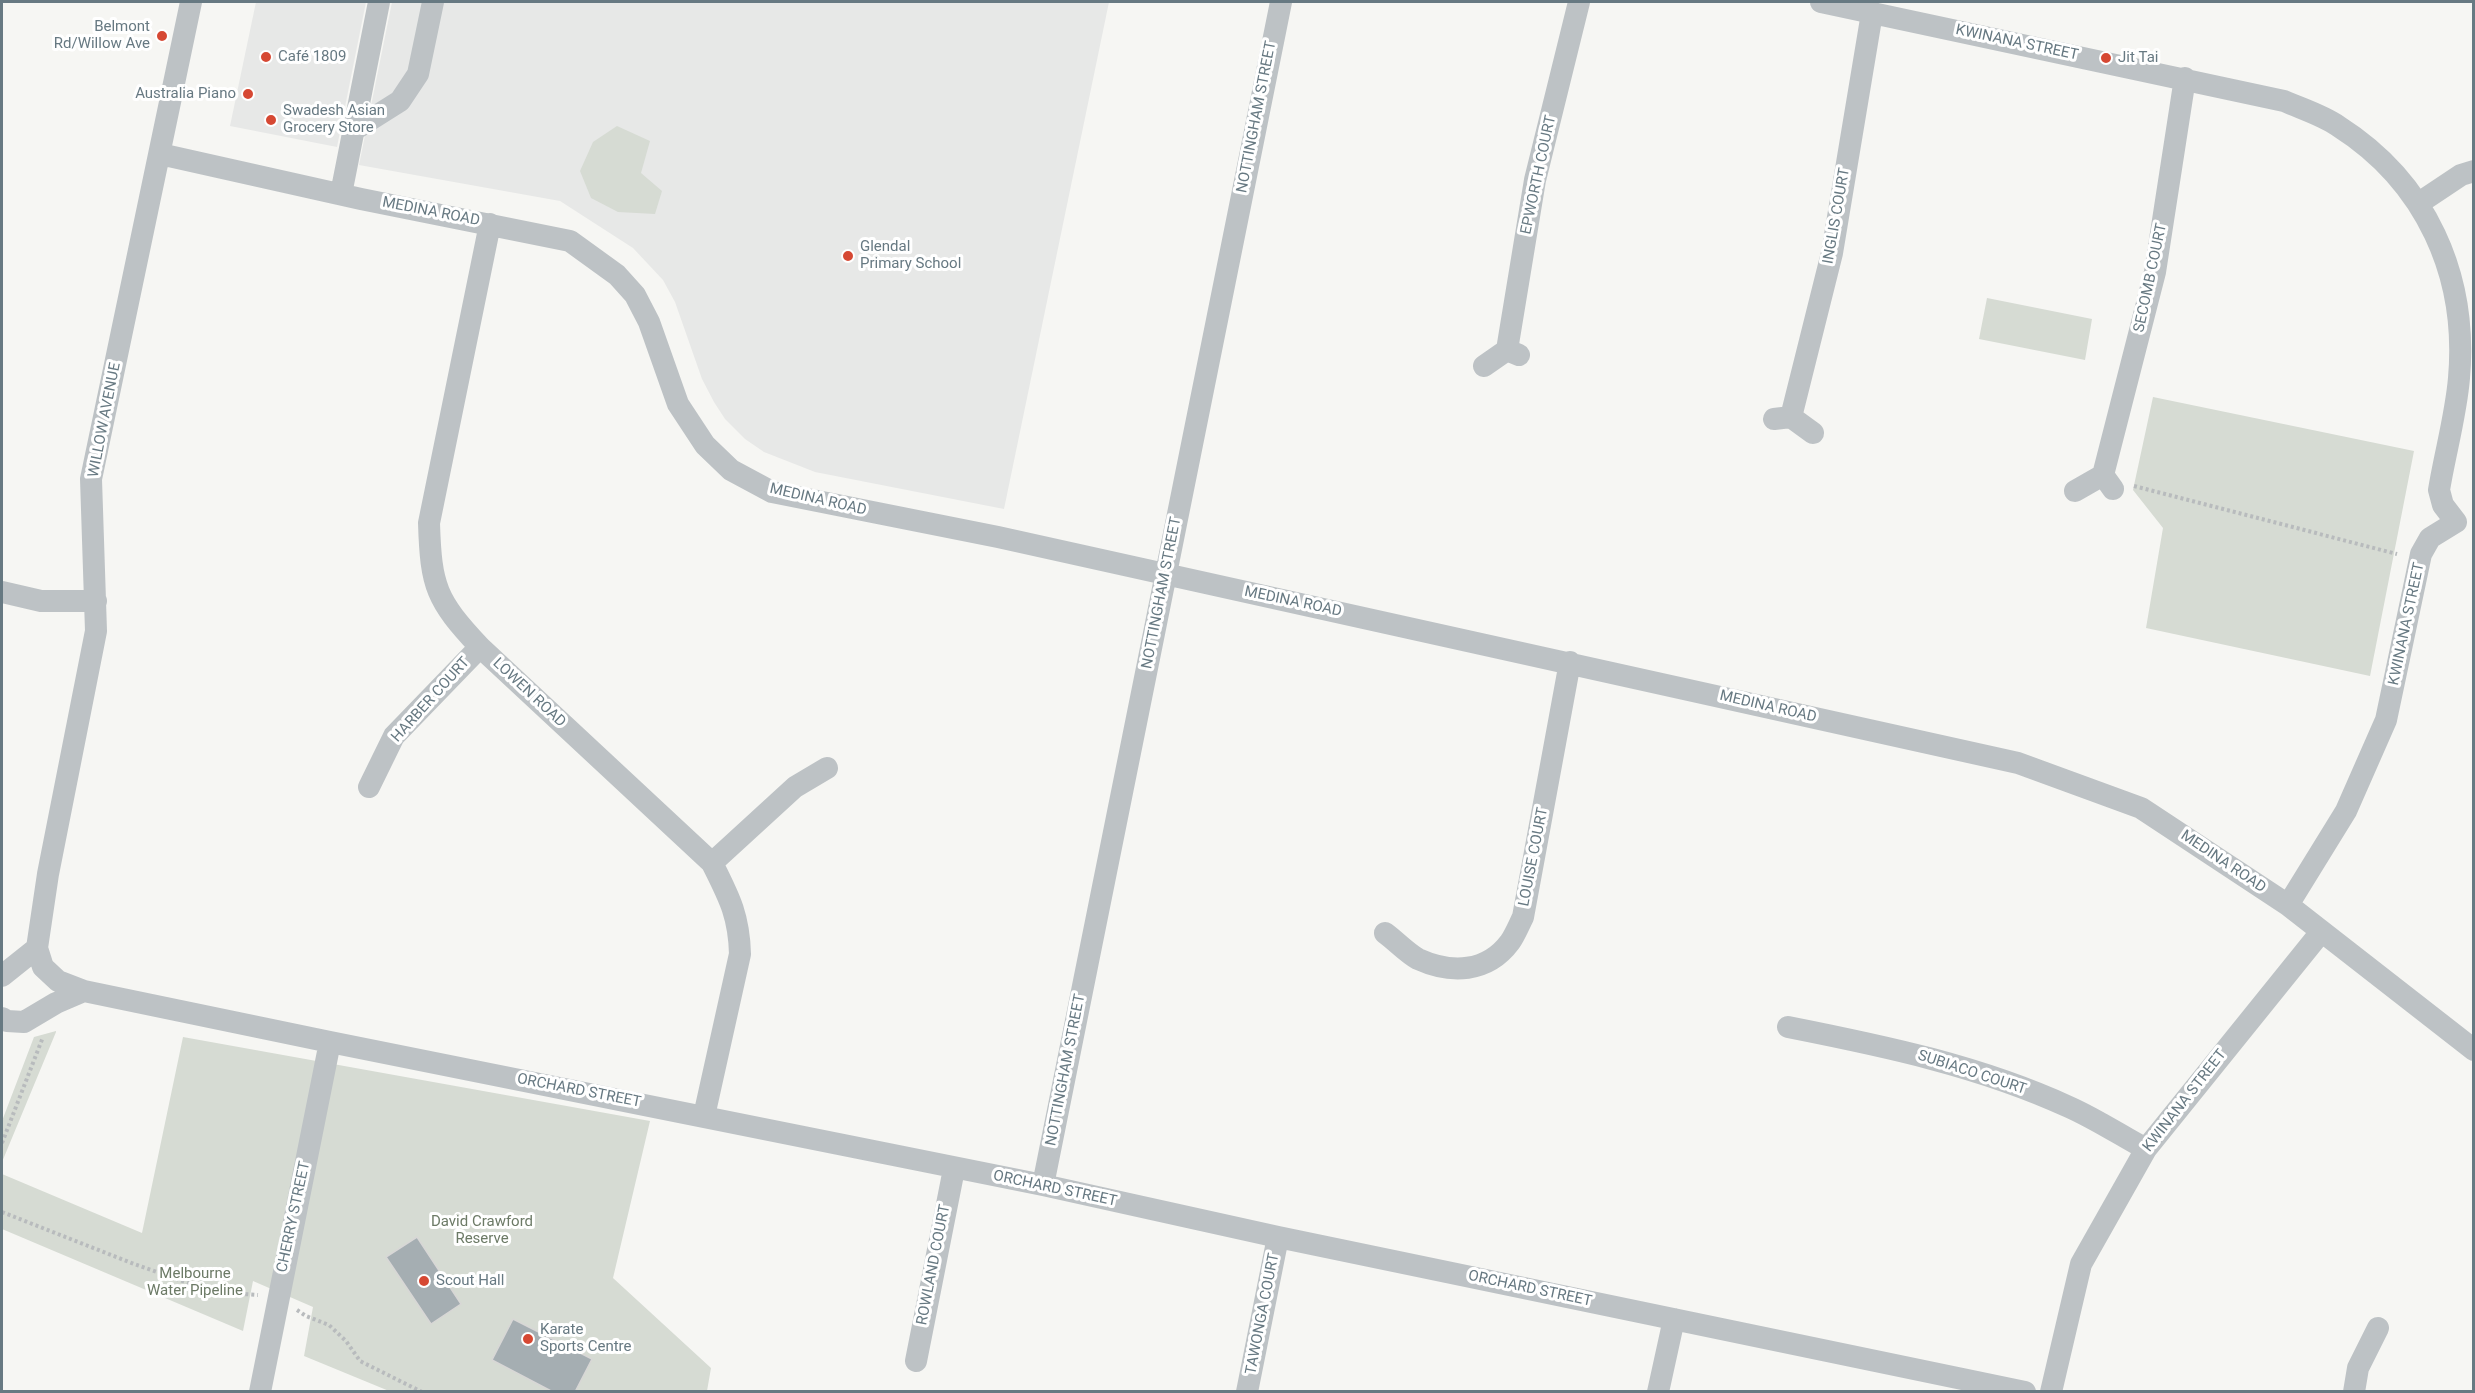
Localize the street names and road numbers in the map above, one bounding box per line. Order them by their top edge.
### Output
street label: KWINANA STREET [1954,21,2080,65]
street label: NOTTINGHAM STREET [1233,39,1281,195]
street label: EPWORTH COURT [1518,114,1560,236]
street label: INGLIS COURT [1820,167,1854,265]
street label: MEDINA ROAD [381,194,481,230]
street label: SECOMB COURT [2131,222,2171,334]
street label: WILLOW AVENUE [85,361,125,479]
street label: MEDINA ROAD [768,480,868,520]
street label: NOTTINGHAM STREET [1138,515,1186,671]
street label: KWINANA STREET [2385,561,2429,687]
street label: MEDINA ROAD [1243,583,1343,621]
street label: HARBER COURT [388,654,474,746]
street label: LOWEN ROAD [489,655,569,731]
street label: MEDINA ROAD [1718,687,1818,727]
street label: LOUISE COURT [1516,806,1552,908]
street label: MEDINA ROAD [2177,827,2269,897]
street label: NOTTINGHAM STREET [1042,992,1090,1148]
street label: KWINANA STREET [2139,1046,2231,1156]
street label: SUBIACO COURT [1915,1047,2029,1099]
street label: ORCHARD STREET [515,1070,643,1112]
street label: CHERRY STREET [273,1160,315,1274]
street label: ORCHARD STREET [992,1167,1118,1211]
street label: ROWLAND COURT [913,1203,955,1327]
street label: TAWONGA COURT [1242,1252,1284,1376]
street label: ORCHARD STREET [1467,1267,1593,1311]

